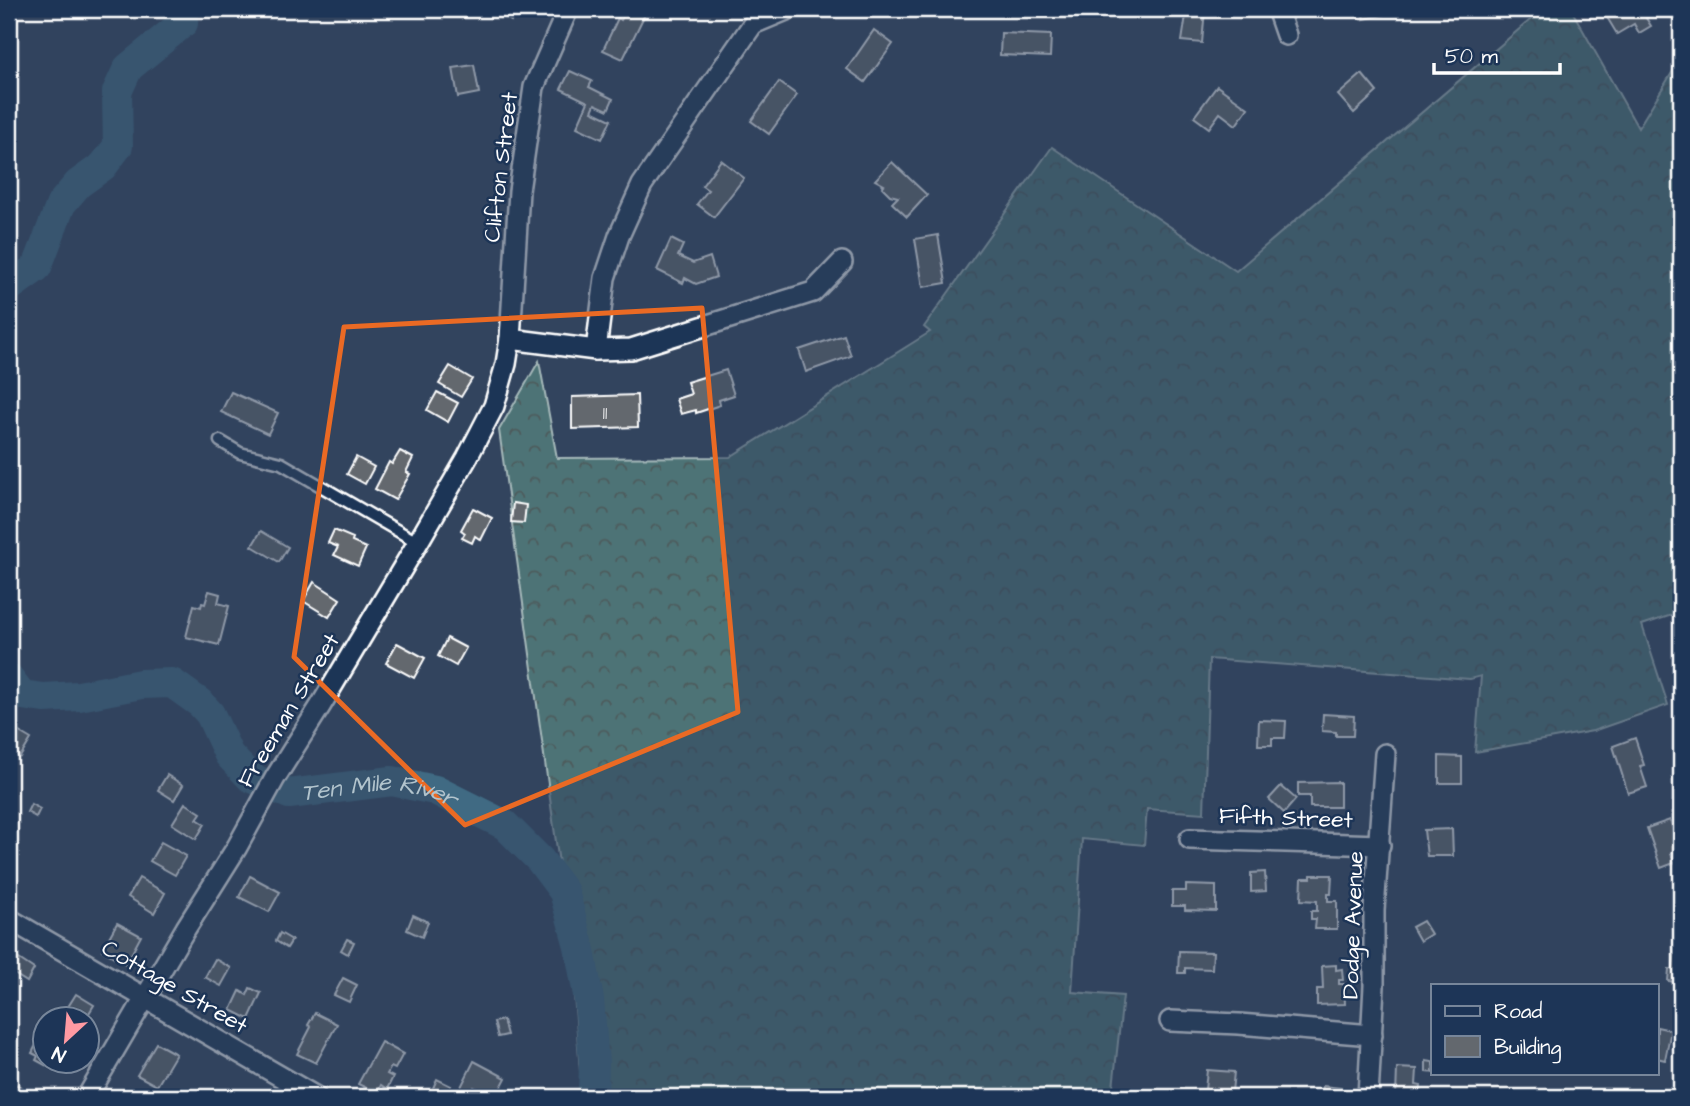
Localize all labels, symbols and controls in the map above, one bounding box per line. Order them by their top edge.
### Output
scale bar [1434,32,1560,76]
text: 50 m [1445,42,1499,71]
street label: Clifton Street [476,90,526,244]
house number: 11 [603,400,608,427]
street label: Freeman Street [230,627,348,794]
water label: Ten Mile River [299,765,466,818]
street label: Fifth Street [1218,800,1354,836]
street label: Dodge Avenue [1334,851,1373,1000]
street label: Cottage Street [95,932,254,1043]
legend [1431,984,1658,1074]
text: Road [1494,997,1542,1026]
north arrow [32,1004,102,1074]
text: Building [1494,1033,1562,1064]
text: N [48,1039,70,1069]

